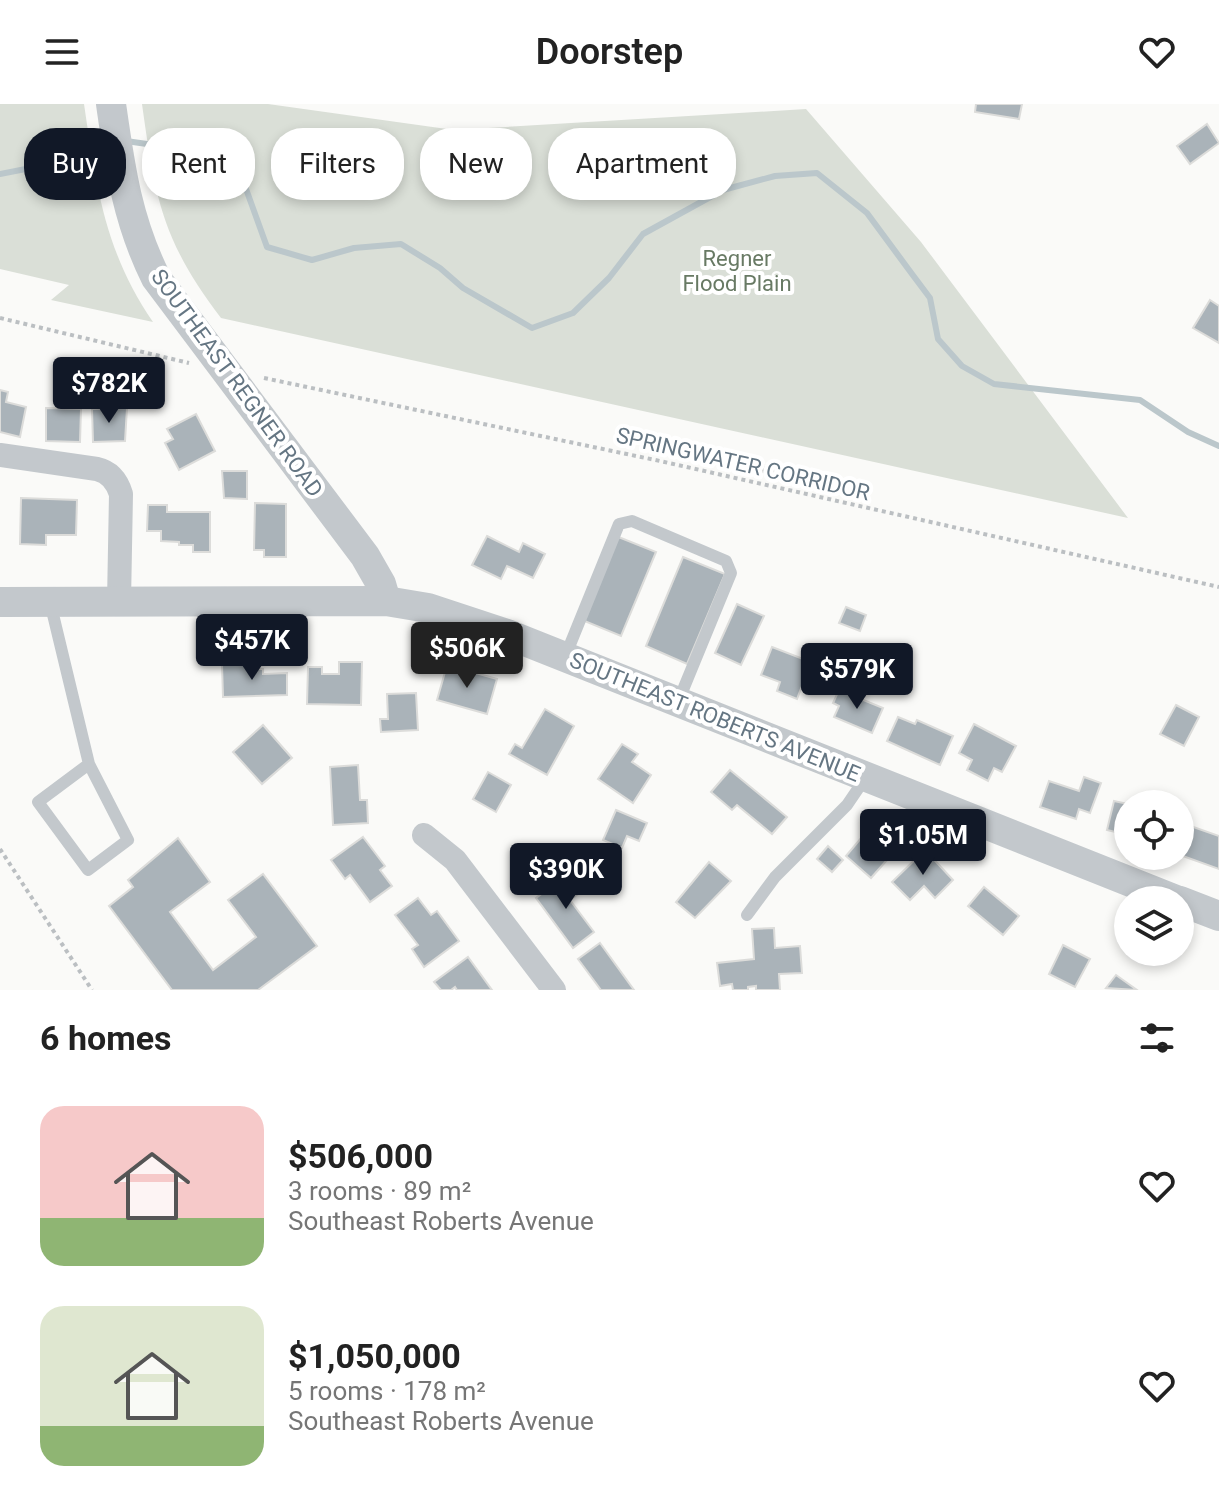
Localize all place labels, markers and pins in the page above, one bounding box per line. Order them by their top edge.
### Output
pin: $782K [53,357,165,425]
pin: $457K [196,614,308,682]
pin: $506K [411,622,523,690]
pin: $579K [801,643,913,711]
pin: $1.05M [858,809,988,877]
pin: $390K [510,843,622,911]

